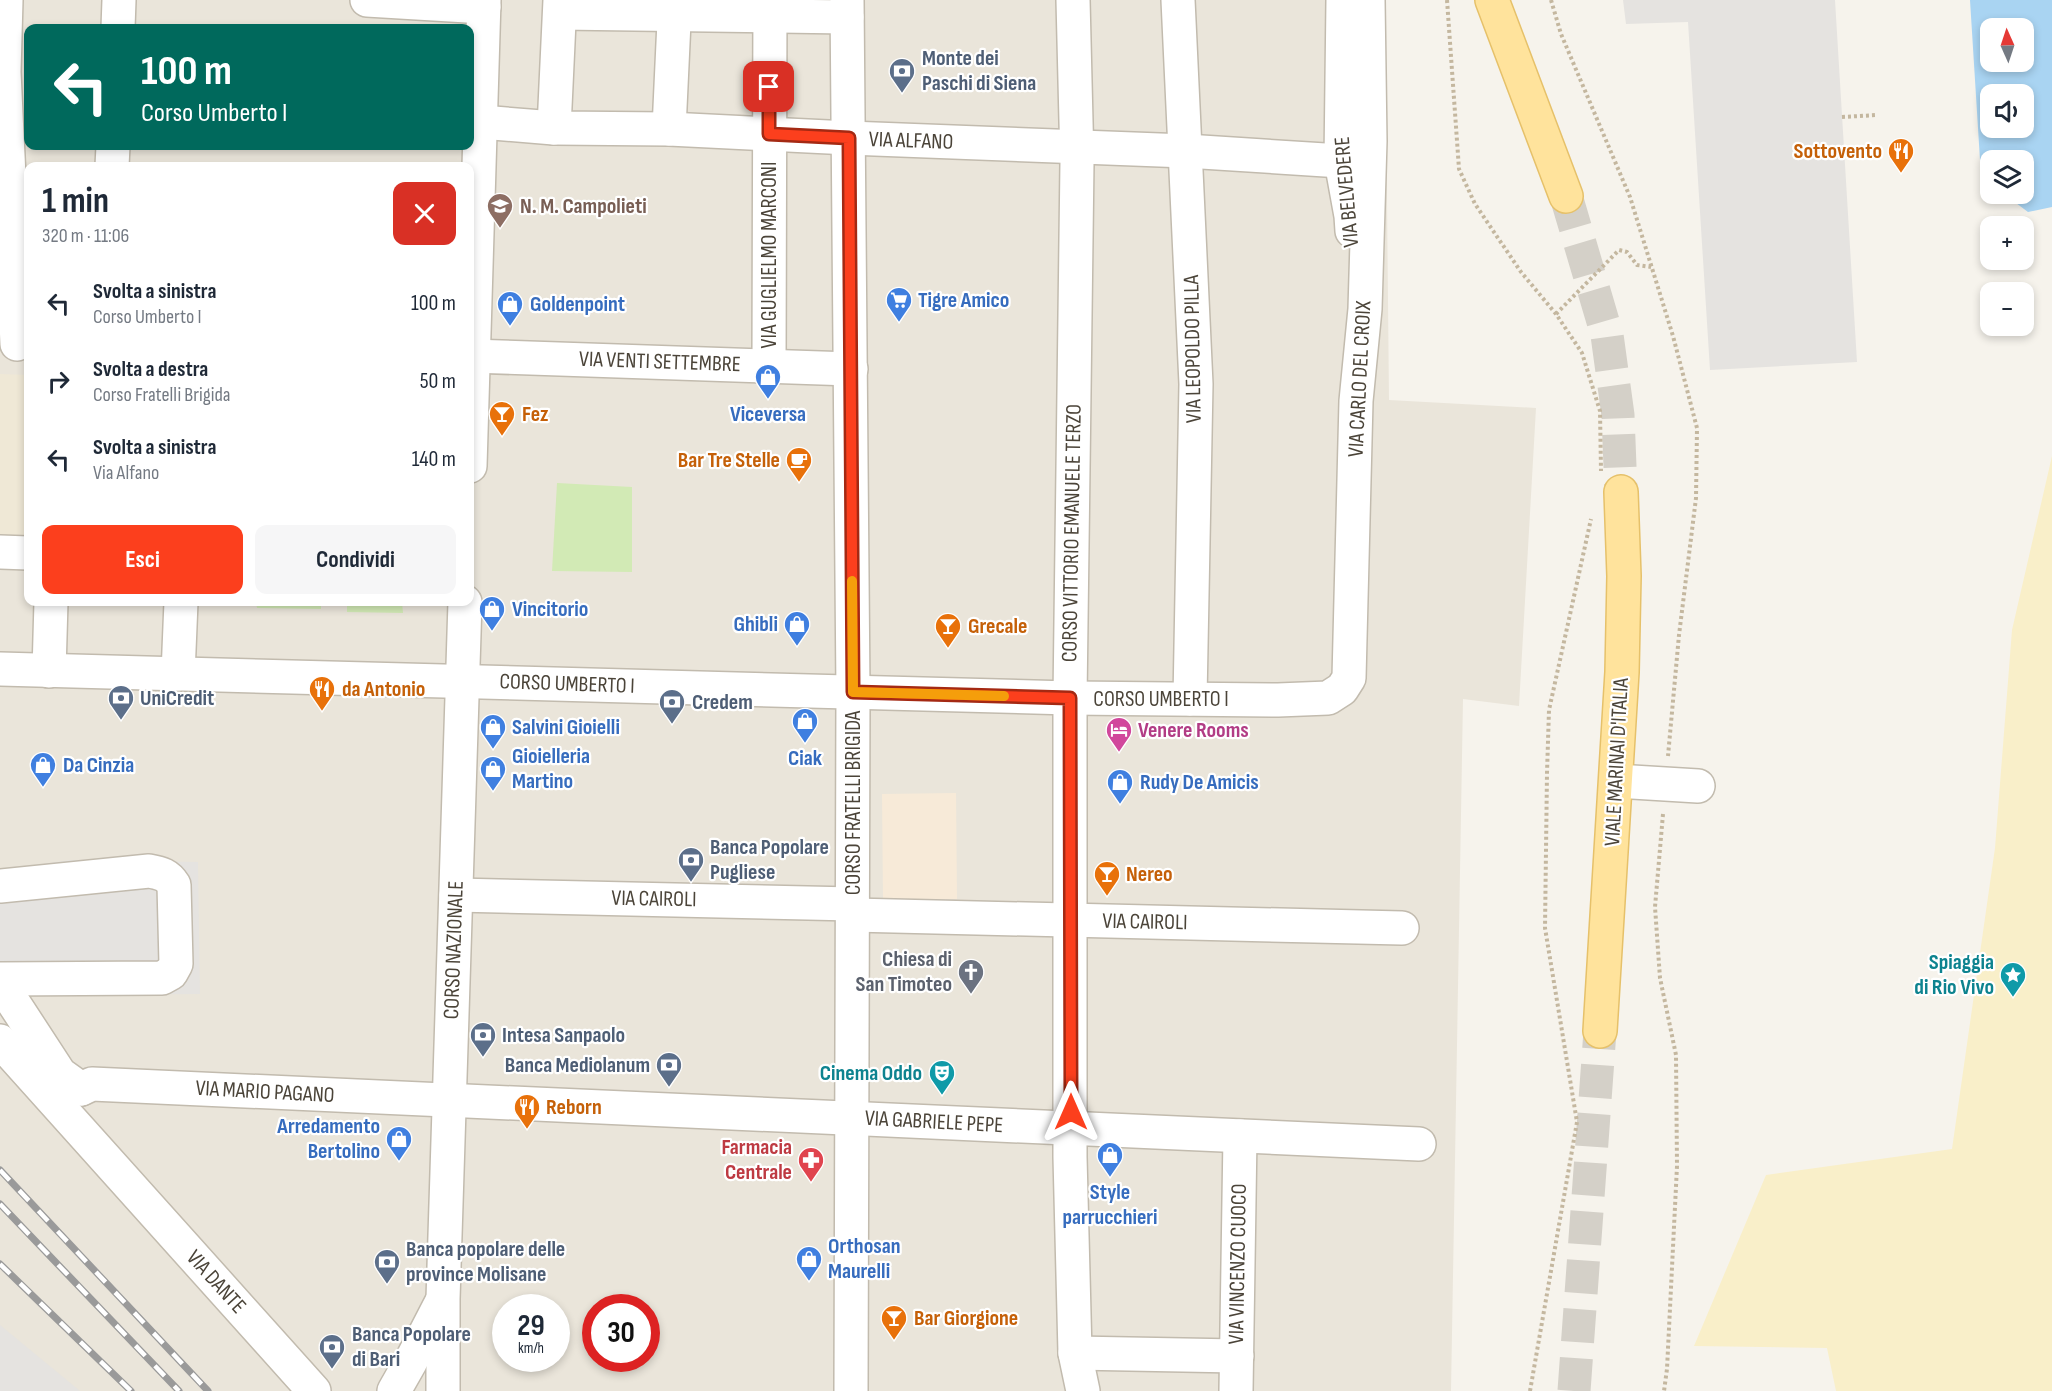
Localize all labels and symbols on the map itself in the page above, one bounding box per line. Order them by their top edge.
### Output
north arrow [1980,18,2034,72]
place label: Monte dei Paschi di Siena [922,45,1036,97]
bank icon: Monte dei Paschi di Siena [887,56,917,94]
pin [743,61,794,112]
street label: VIA ALFANO [868,126,954,156]
street label: VIA BELVEDERE [1329,135,1365,249]
restaurant icon: Sottovento [1886,136,1916,174]
place label: Sottovento [1794,138,1882,165]
street label: VIA GUGLIELMO MARCONI [756,162,783,348]
school or university icon: N. M. Campolieti [485,191,515,229]
place label: N. M. Campolieti [520,193,647,220]
street label: VIA LEOPOLDO PILLA [1178,274,1208,423]
supermarket icon: Tigre Amico [884,285,914,323]
place label: Tigre Amico [918,287,1009,314]
shop icon: Goldenpoint [495,289,525,327]
place label: Goldenpoint [530,291,625,318]
street label: VIA CARLO DEL CROIX [1342,299,1378,458]
street label: VIA VENTI SETTEMBRE [579,346,741,378]
shop icon: Viceversa [753,362,783,400]
bar icon: Fez [487,399,517,437]
place label: Fez [522,401,549,428]
place label: Viceversa [730,401,806,428]
street label: CORSO VITTORIO EMANUELE TERZO [1056,404,1088,662]
cafe icon: Bar Tre Stelle [784,445,814,483]
place label: Bar Tre Stelle [678,447,780,474]
shop icon: Vincitorio [477,594,507,632]
place label: Vincitorio [512,596,588,623]
shop icon: Ghibli [782,609,812,647]
place label: Ghibli [733,611,778,638]
bar icon: Grecale [933,611,963,649]
place label: Grecale [968,613,1027,640]
street label: CORSO UMBERTO I [499,668,635,700]
restaurant icon: da Antonio [307,674,337,712]
place label: da Antonio [342,676,425,703]
street label: VIALE MARINAI D'ITALIA [1599,677,1635,847]
bank icon: UniCredit [106,683,136,721]
place label: UniCredit [140,685,214,712]
street label: CORSO UMBERTO I [1093,686,1229,713]
bank icon: Credem [657,687,687,725]
place label: Credem [692,689,753,716]
shop icon: Ciak [790,706,820,744]
street label: CORSO FRATELLI BRIGIDA [840,710,867,895]
shop icon: Salvini Gioielli [478,712,508,750]
place label: Salvini Gioielli [512,714,620,741]
hotel icon: Venere Rooms [1104,715,1134,753]
place label: Venere Rooms [1138,717,1249,744]
place label: Gioielleria Martino [512,743,590,795]
place label: Ciak [788,745,823,772]
shop icon: Da Cinzia [28,750,58,788]
place label: Da Cinzia [63,752,134,779]
shop icon: Gioielleria Martino [478,754,508,792]
shop icon: Rudy De Amicis [1105,767,1135,805]
place label: Rudy De Amicis [1140,769,1259,796]
place label: Banca Popolare Pugliese [710,834,829,886]
bank icon: Banca Popolare Pugliese [676,845,706,883]
bar icon: Nereo [1092,859,1122,897]
place label: Nereo [1126,861,1173,888]
street label: CORSO NAZIONALE [438,880,470,1020]
street label: VIA CAIROLI [611,885,697,913]
street label: VIA CAIROLI [1102,908,1188,936]
place label: Chiesa di San Timoteo [855,946,952,998]
place label: Spiaggia di Rio Vivo [1914,949,1994,1001]
church icon: Chiesa di San Timoteo [956,957,986,995]
place icon: Spiaggia di Rio Vivo [1998,960,2028,998]
bank icon: Intesa Sanpaolo [468,1020,498,1058]
place label: Intesa Sanpaolo [502,1022,625,1049]
bank icon: Banca Mediolanum [654,1050,684,1088]
place label: Banca Mediolanum [505,1052,650,1079]
theatre icon: Cinema Oddo [927,1058,957,1096]
place label: Cinema Oddo [820,1060,922,1087]
street label: VIA MARIO PAGANO [195,1075,335,1109]
position arrow [1039,1080,1103,1144]
restaurant icon: Reborn [512,1092,542,1130]
place label: Reborn [546,1094,602,1121]
street label: VIA GABRIELE PEPE [864,1105,1004,1139]
place label: Arredamento Bertolino [276,1113,380,1165]
shop icon: Arredamento Bertolino [384,1124,414,1162]
place label: Farmacia Centrale [721,1134,792,1186]
shop icon: Style parrucchieri [1095,1140,1125,1178]
pharmacy icon: Farmacia Centrale [796,1145,826,1183]
place label: Style parrucchieri [1062,1179,1158,1231]
street label: VIA VINCENZO CUOCO [1223,1183,1253,1345]
place label: Orthosan Maurelli [828,1233,900,1285]
place label: Banca popolare delle province Molisane [406,1236,565,1288]
shop icon: Orthosan Maurelli [794,1244,824,1282]
street label: VIA DANTE [180,1245,252,1319]
bank icon: Banca popolare delle province Molisane [372,1247,402,1285]
speed limit sign: 30 [582,1294,660,1372]
bar icon: Bar Giorgione [879,1303,909,1341]
place label: Bar Giorgione [914,1305,1018,1332]
place label: Banca Popolare di Bari [352,1321,471,1373]
bank icon: Banca Popolare di Bari [317,1332,347,1370]

